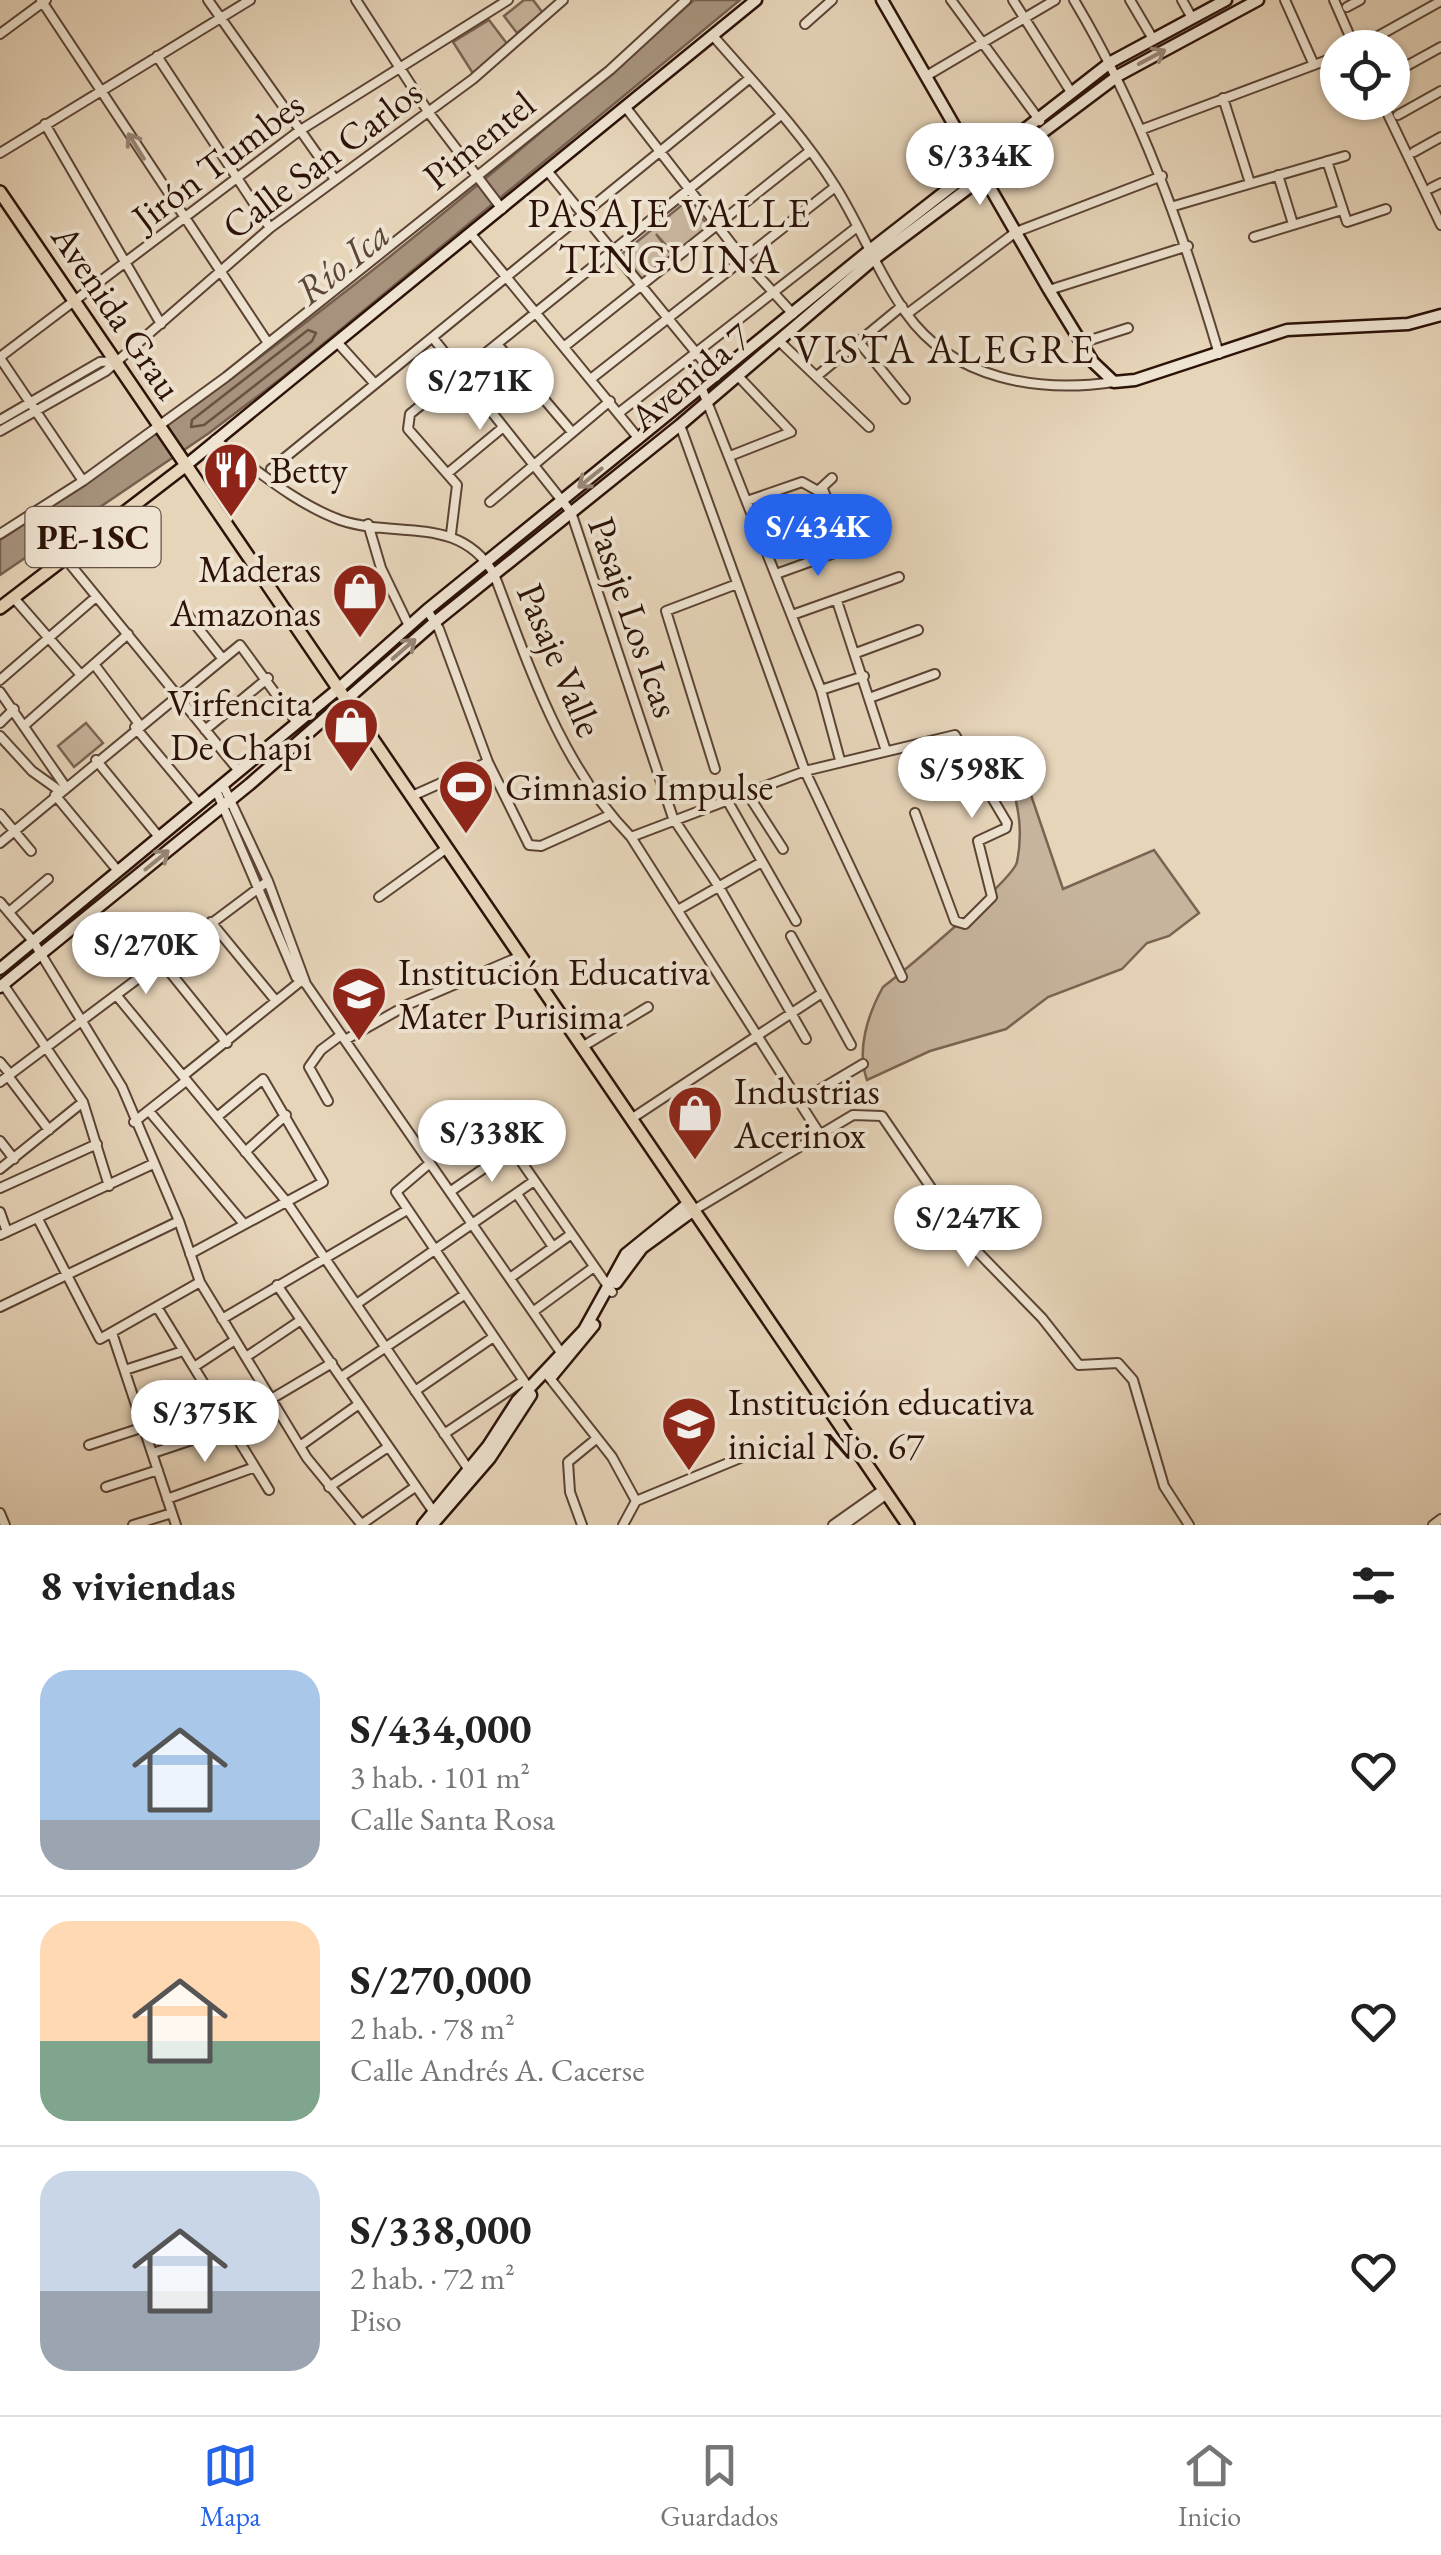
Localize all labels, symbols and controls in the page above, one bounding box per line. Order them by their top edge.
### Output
map controls [1320,30,1410,120]
button: locate [1320,30,1410,120]
one-way arrow [1136,47,1166,67]
street label: Calle San Carlos [212,67,432,250]
street label: Pimentel [413,79,545,200]
street label: Jirón Tumbes [119,80,314,243]
pin: S/334K [899,123,1061,208]
one-way arrow [126,132,146,161]
text: S/334K [928,134,1032,176]
district label: PASAJE VALLE TINGUINA [527,187,813,285]
water label: Río Ica [284,208,400,316]
street label: Avenida Grau [40,214,194,409]
street label: Avenida 7 [618,311,761,442]
district label: VISTA ALEGRE [794,323,1096,375]
pin: S/271K [399,348,561,433]
text: S/271K [428,359,532,401]
restaurant icon: Betty [201,440,261,519]
place label: Betty [270,445,348,494]
one-way arrow [578,467,604,489]
pin: S/434K [737,494,899,579]
text: S/434K [766,505,870,547]
road number: PE-1SC [26,507,160,567]
street label: Pasaje Los Icas [577,510,692,723]
place label: Maderas Amazonas [169,544,321,637]
shop icon: Maderas Amazonas [330,561,390,640]
street label: Pasaje Valle [506,576,615,744]
one-way arrow [390,639,416,661]
place label: Virfencita De Chapi [167,678,313,771]
shop icon: Virfencita De Chapi [321,695,381,774]
pin: S/598K [891,736,1053,821]
text: S/598K [920,747,1024,789]
sports icon: Gimnasio Impulse [436,757,496,836]
place label: Gimnasio Impulse [505,762,773,811]
one-way arrow [144,849,170,871]
pin: S/270K [65,912,227,997]
text: S/270K [94,923,198,965]
place label: Institución Educativa Mater Purisima [398,947,711,1040]
school or university icon: Institución Educativa Mater Purisima [329,964,389,1043]
place label: Industrias Acerinox [733,1066,880,1159]
shop icon: Industrias Acerinox [665,1083,725,1162]
pin: S/338K [411,1100,573,1185]
text: S/338K [440,1111,544,1153]
pin: S/247K [887,1185,1049,1270]
text: S/247K [916,1196,1020,1238]
place label: Institución educativa inicial No. 67 [728,1377,1035,1470]
pin: S/375K [124,1380,286,1465]
text: S/375K [153,1391,257,1433]
school or university icon: Institución educativa inicial No. 67 [659,1394,719,1473]
text: 8 viviendas [40,1558,236,1613]
icon: filters [1346,1558,1401,1613]
text: S/434,000 [350,1701,531,1756]
icon: home [120,1710,240,1830]
icon: heart [1346,1743,1401,1798]
text: 3 hab. · 101 m² [350,1756,530,1798]
text: Calle Santa Rosa [350,1798,555,1840]
text: S/270,000 [350,1952,531,2007]
icon: home [120,1961,240,2081]
icon: heart [1346,1994,1401,2049]
text: 2 hab. · 78 m² [350,2007,515,2049]
text: Calle Andrés A. Cacerse [350,2049,645,2091]
text: S/338,000 [350,2202,531,2257]
icon: home [120,2211,240,2331]
icon: heart [1346,2244,1401,2299]
text: 2 hab. · 72 m² [350,2257,515,2299]
text: Piso [350,2299,402,2341]
tab: Mapa [200,2438,261,2534]
tab: Guardados [660,2438,778,2534]
tab: Inicio [1178,2438,1241,2534]

